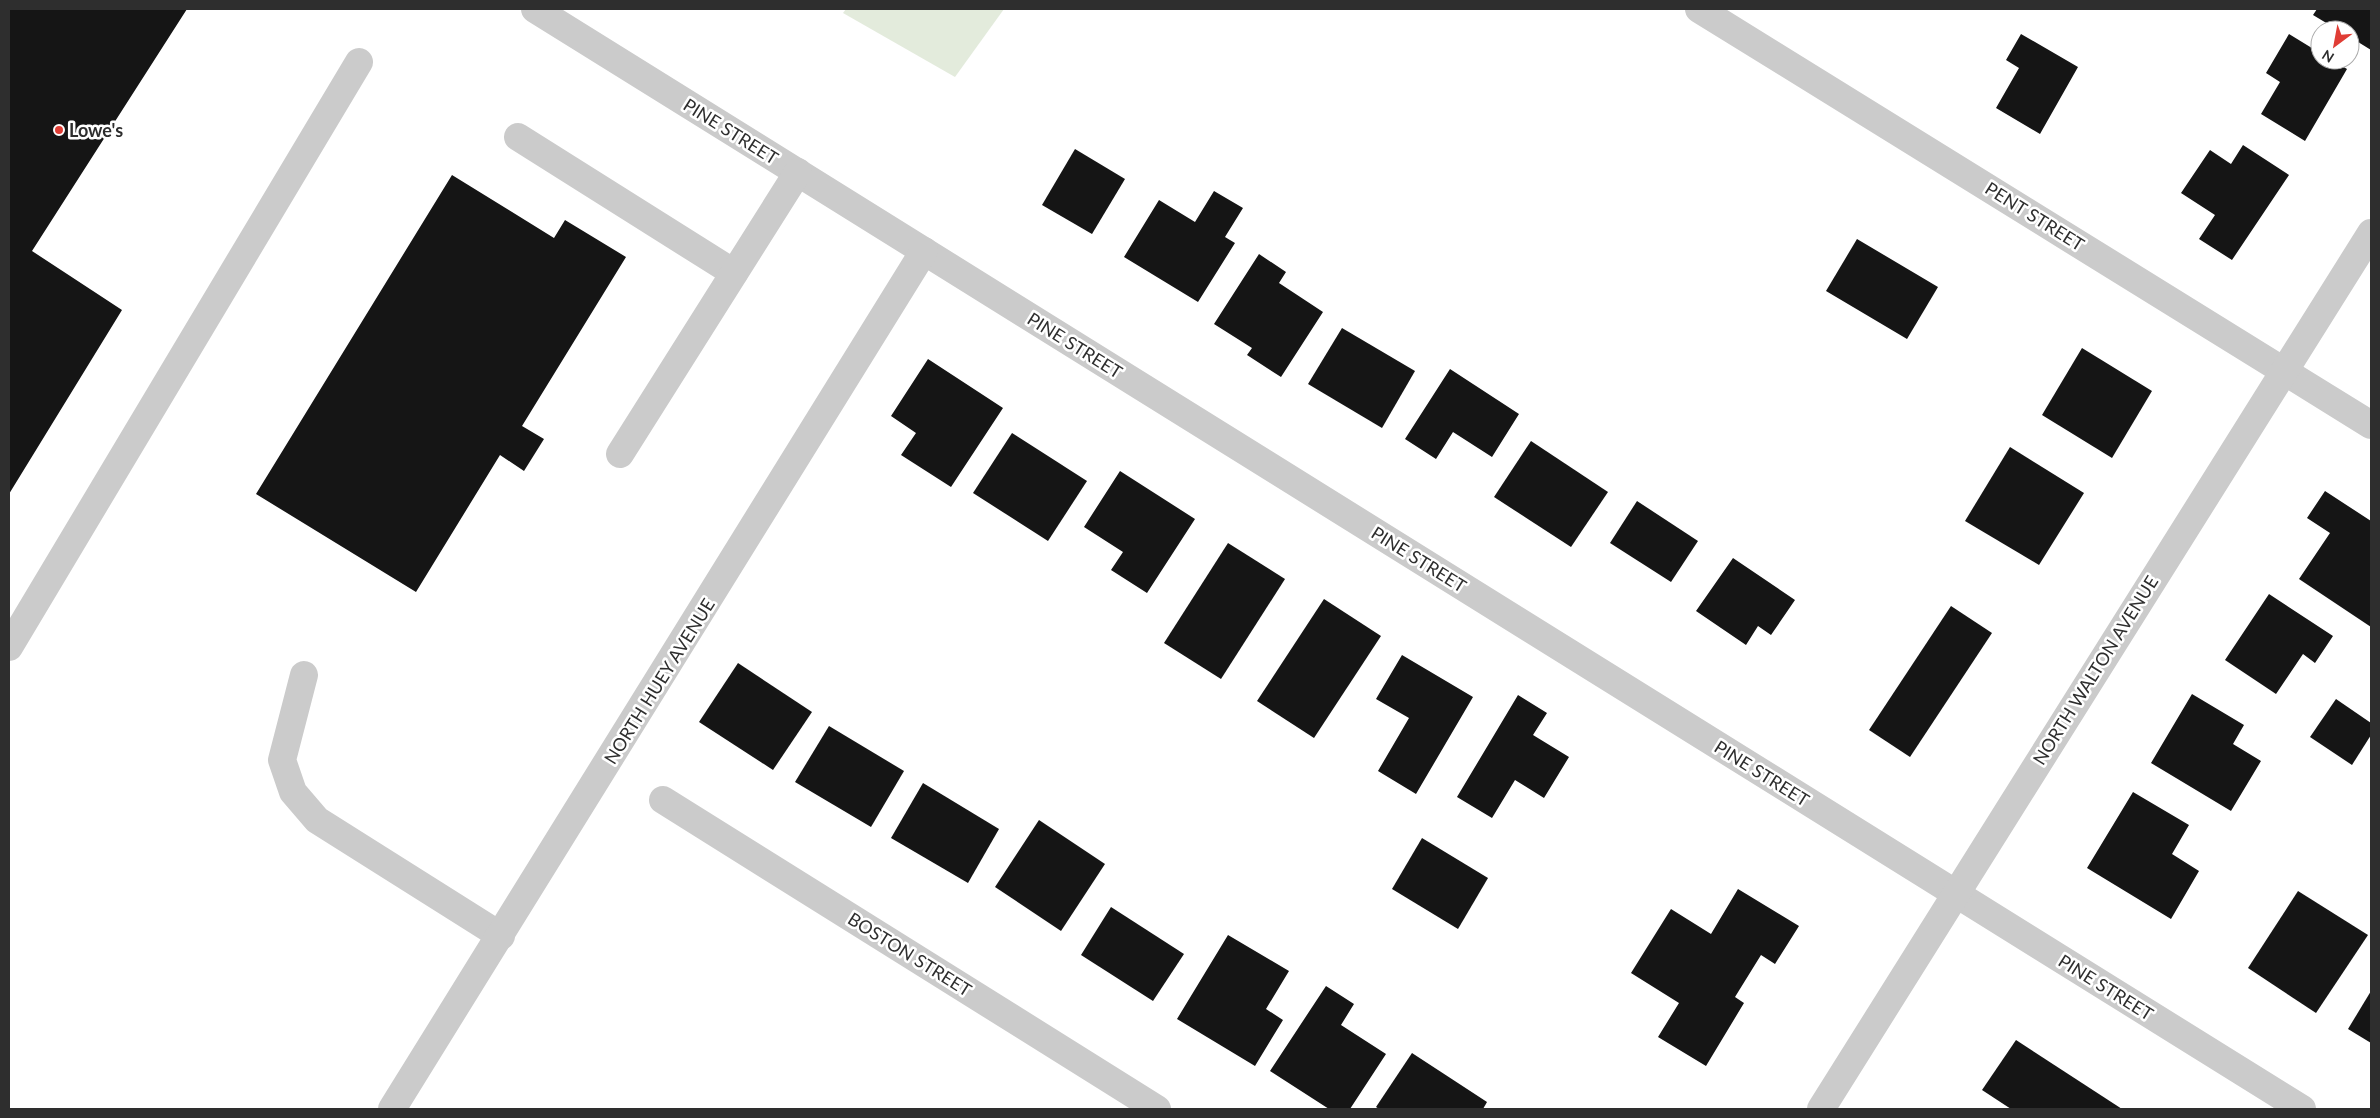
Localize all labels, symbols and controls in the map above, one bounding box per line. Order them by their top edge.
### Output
north arrow [2310,20,2360,70]
text: N [2319,46,2337,67]
street label: PINE STREET [680,93,783,169]
place label: Lowe's [69,119,123,141]
marker: Lowe's [53,124,65,136]
street label: PENT STREET [1981,177,2089,255]
street label: PINE STREET [1024,307,1127,383]
street label: PINE STREET [1368,521,1471,597]
street label: NORTH WALTON AVENUE [2028,571,2162,769]
street label: NORTH HUEY AVENUE [599,594,719,768]
street label: PINE STREET [1711,735,1814,811]
street label: BOSTON STREET [844,907,976,1001]
street label: PINE STREET [2055,949,2158,1025]

